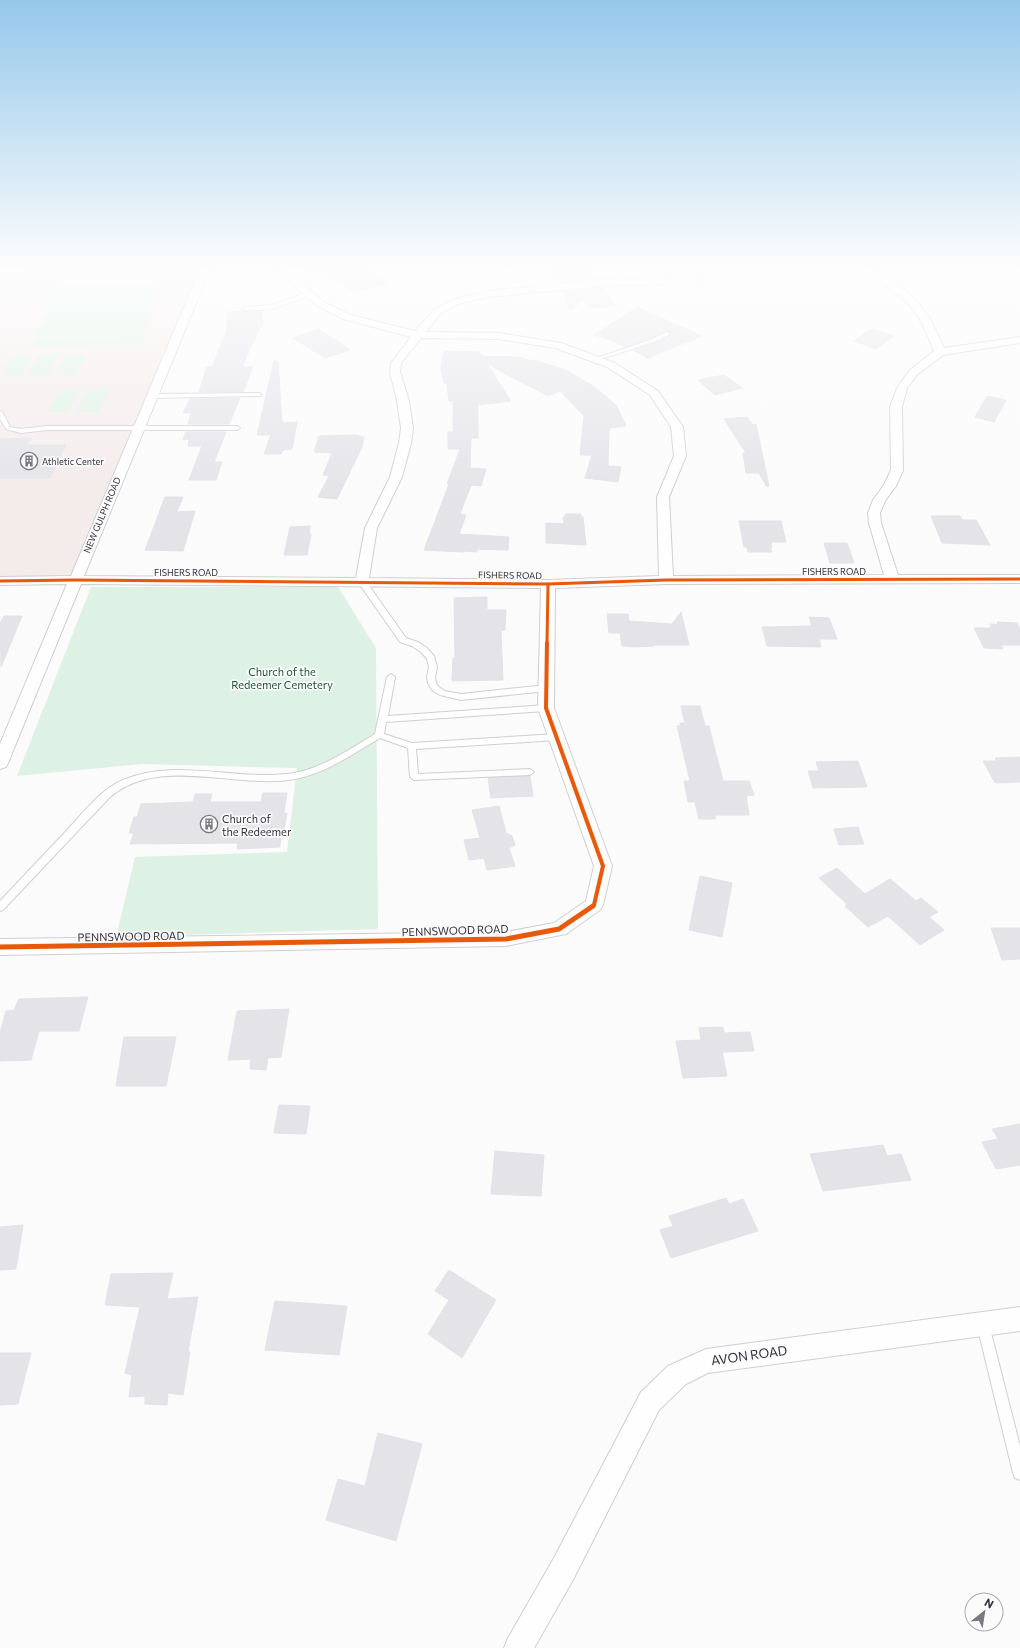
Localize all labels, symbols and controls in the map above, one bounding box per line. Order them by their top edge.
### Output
building icon: Athletic Center [19,451,39,471]
place label: Athletic Center [42,456,104,467]
street label: NEW GULPH ROAD [81,475,123,555]
street label: FISHERS ROAD [802,566,866,577]
street label: FISHERS ROAD [154,567,218,578]
street label: FISHERS ROAD [478,569,542,581]
park label: Church of the Redeemer Cemetery [231,665,333,691]
place label: Church of the Redeemer [222,812,292,838]
building icon: Church of the Redeemer [199,814,219,834]
street label: PENNSWOOD ROAD [401,922,509,938]
street label: PENNSWOOD ROAD [77,929,185,943]
street label: AVON ROAD [710,1342,788,1368]
north arrow [964,1592,1004,1632]
text: N [982,1595,996,1611]

